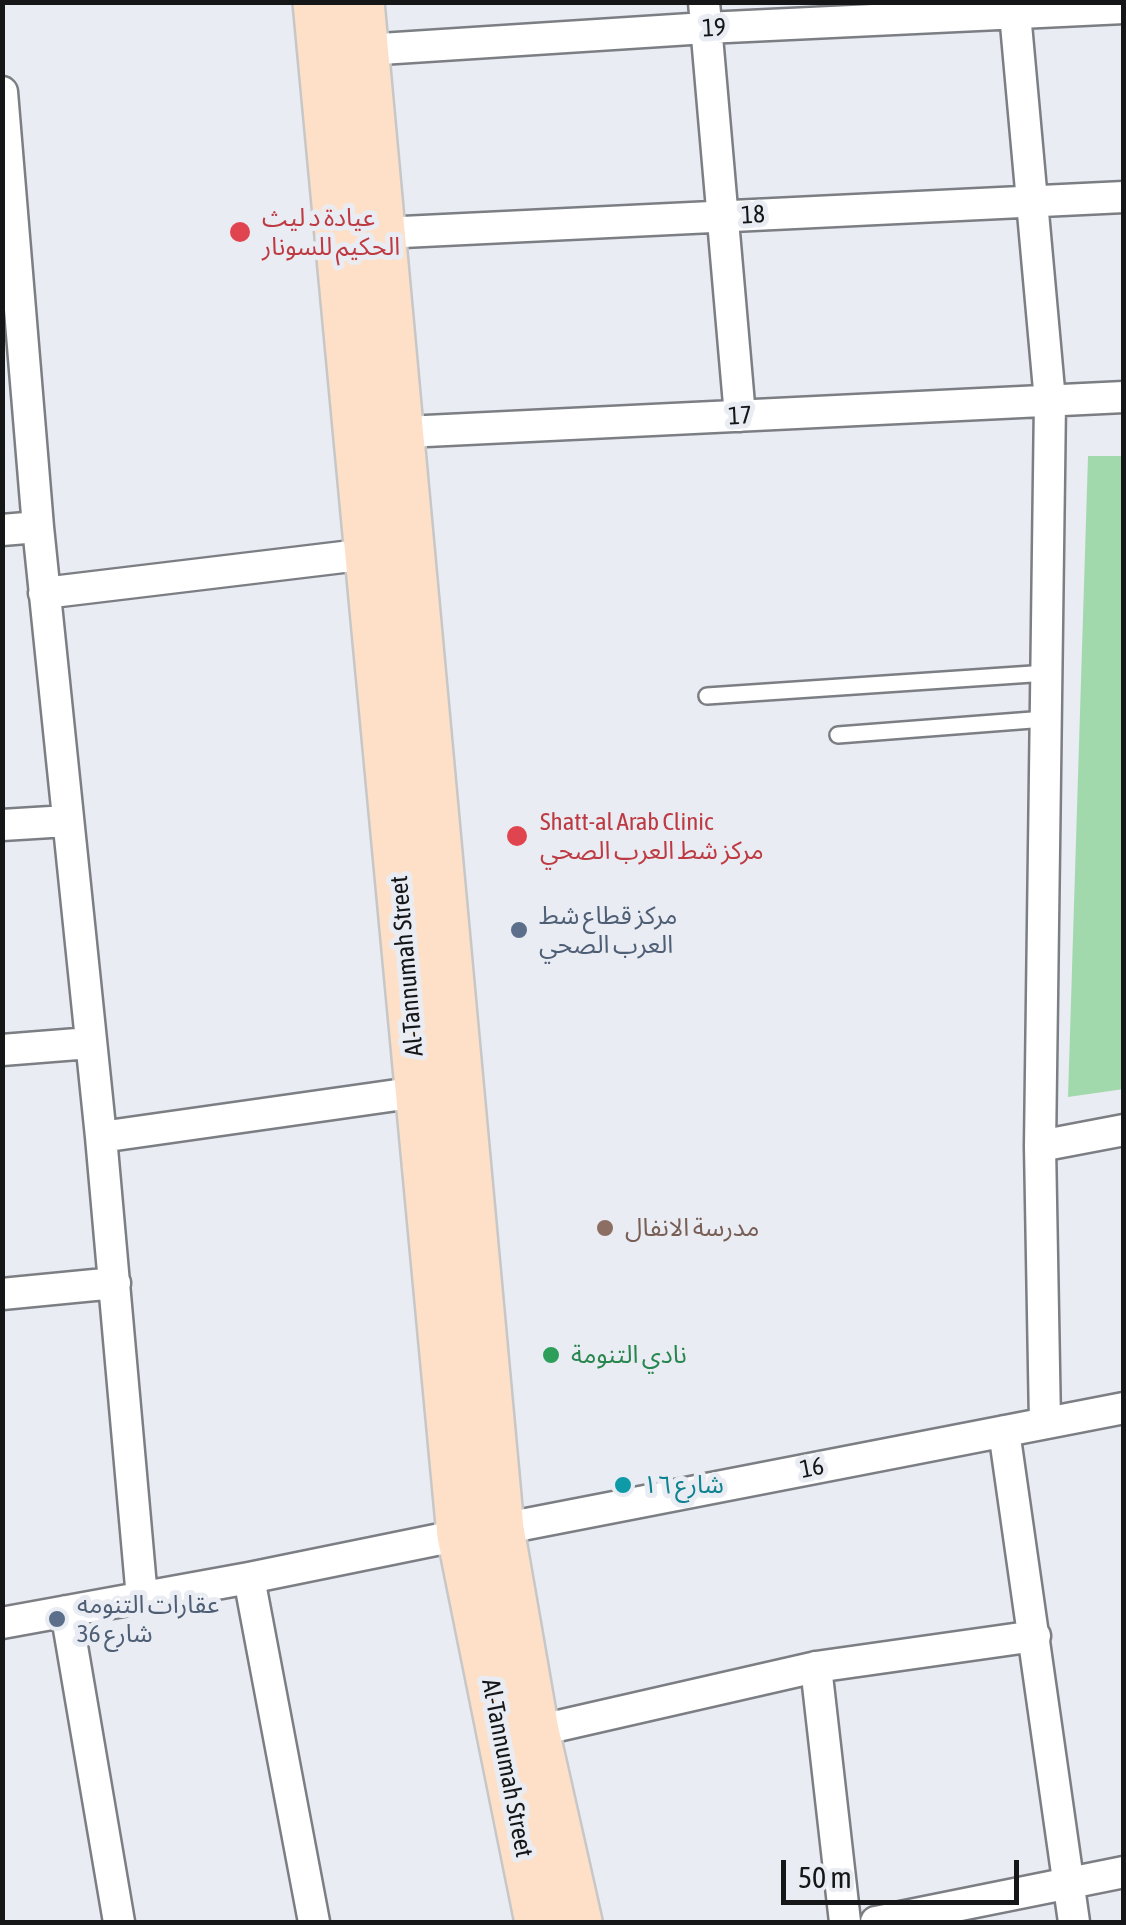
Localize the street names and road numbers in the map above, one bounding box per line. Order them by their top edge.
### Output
street label: 19 [701,12,727,44]
street label: 18 [740,199,766,231]
street label: 17 [727,400,753,432]
street label: Al-Tannumah Street [384,874,430,1058]
street label: 16 [798,1451,826,1485]
street label: Al-Tannumah Street [475,1676,539,1860]

